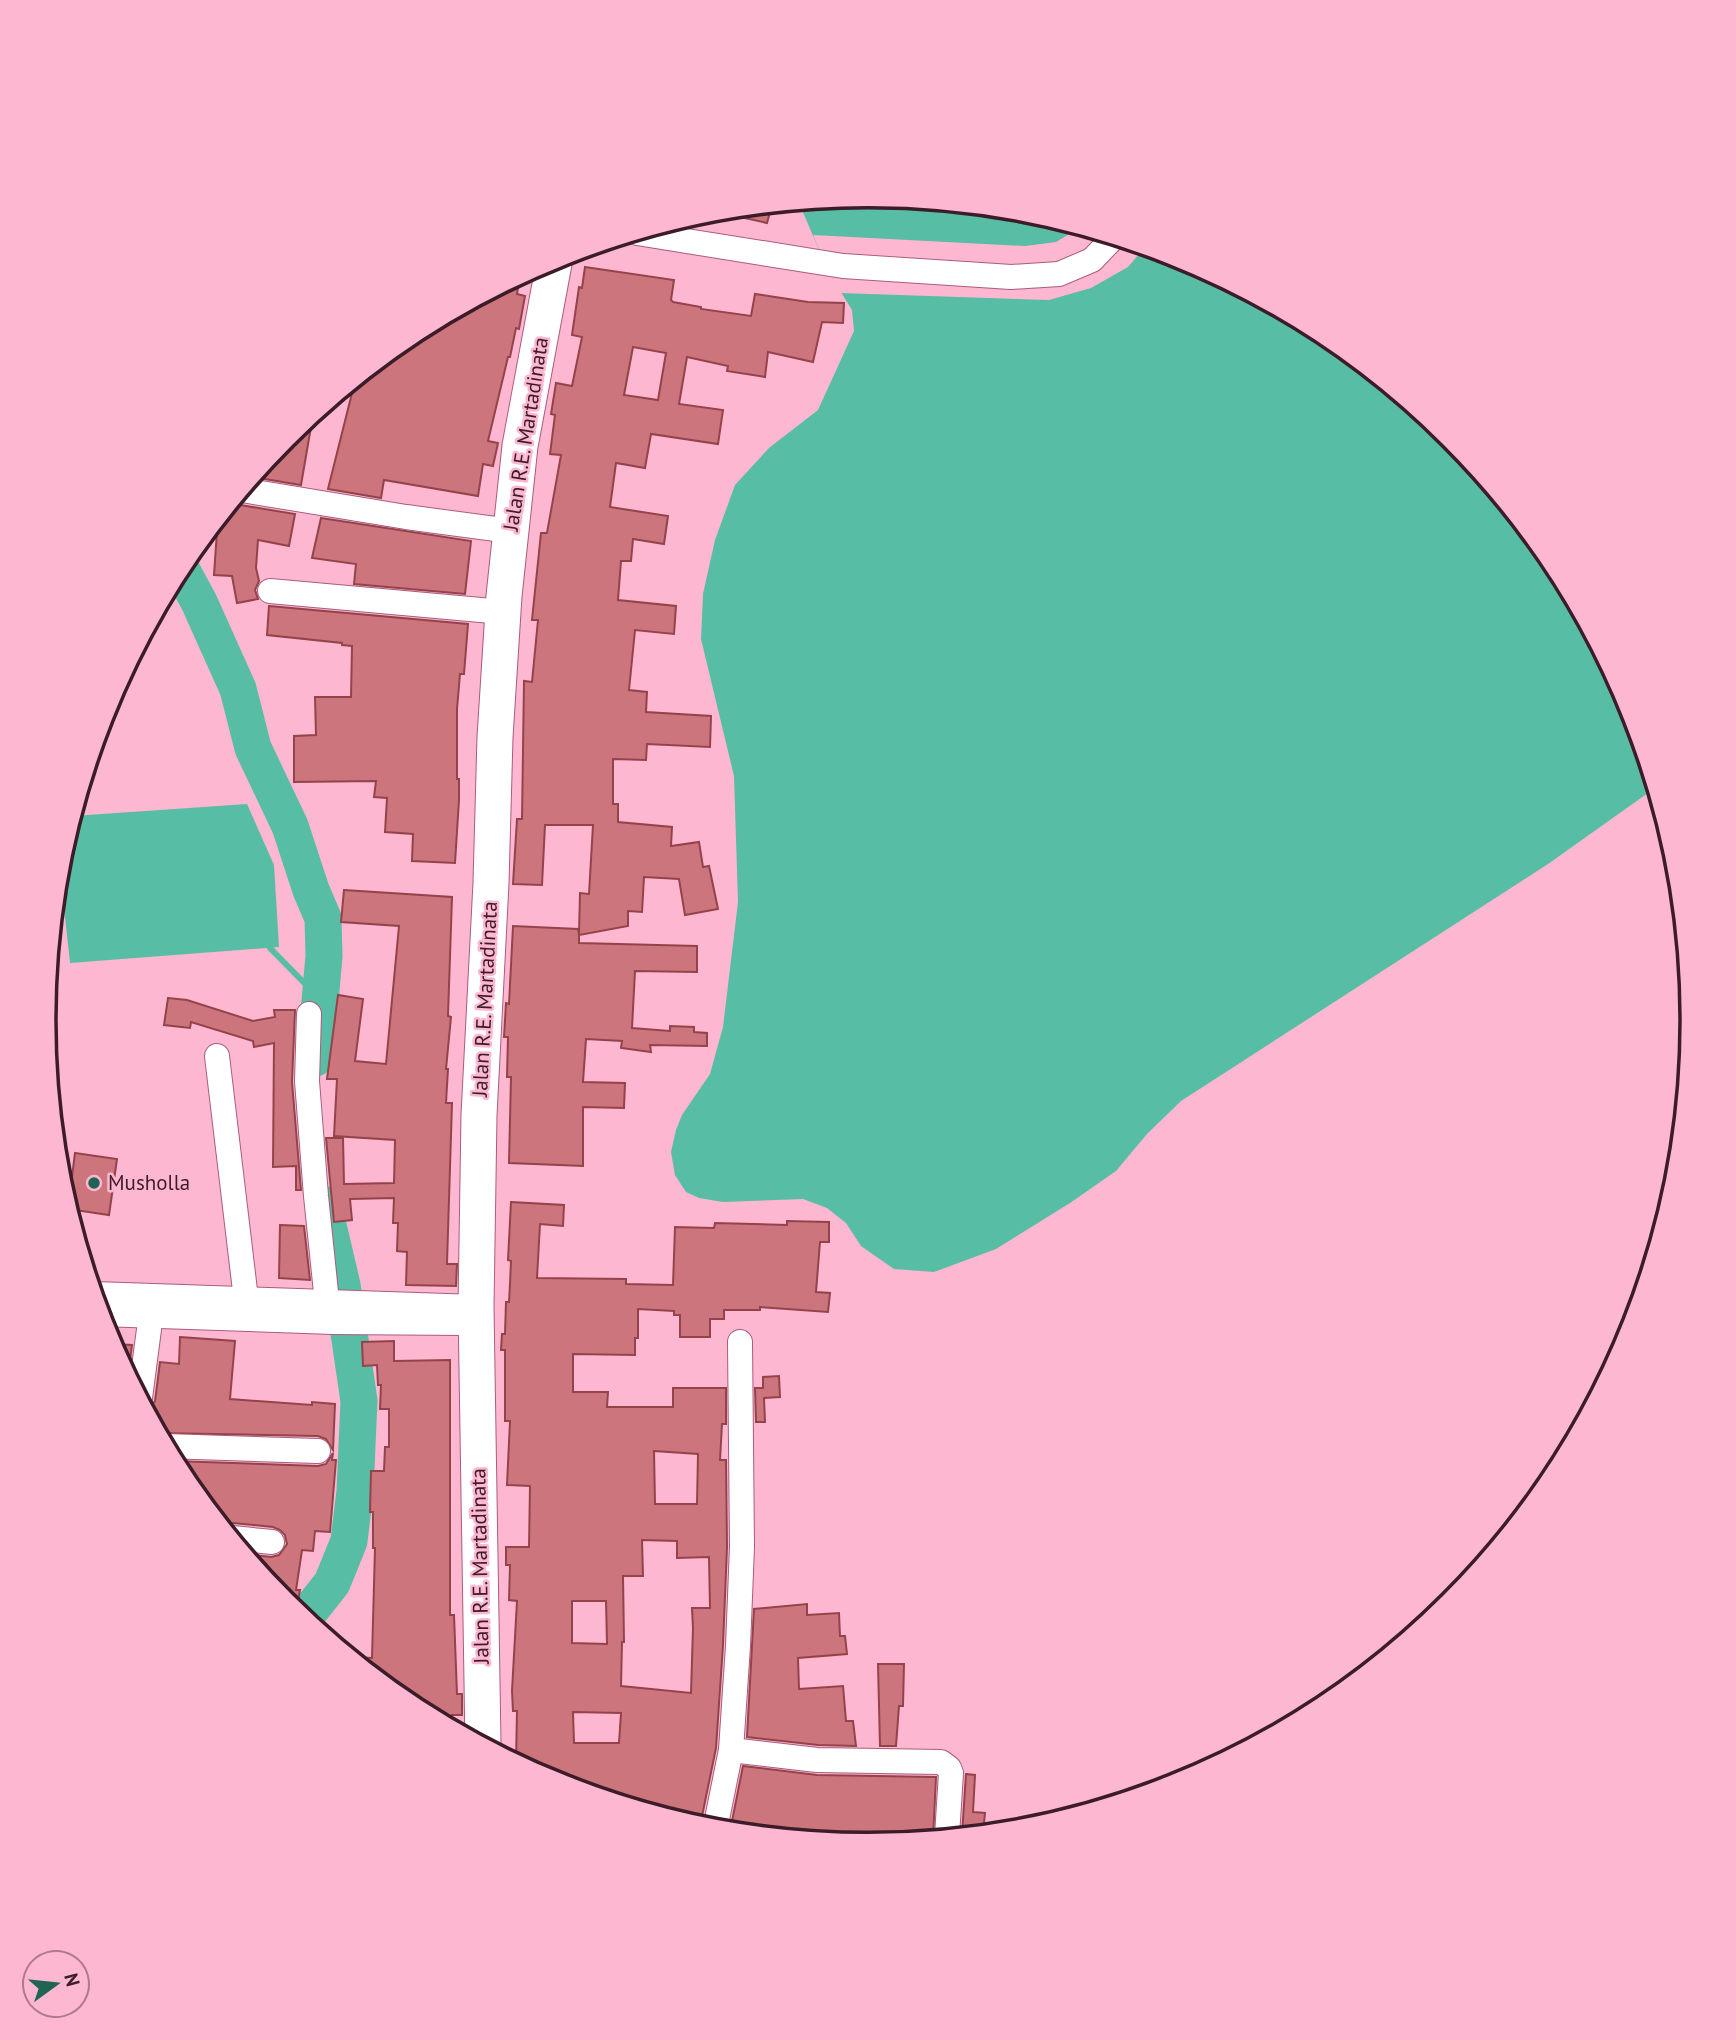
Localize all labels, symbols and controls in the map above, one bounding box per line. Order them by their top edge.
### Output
street label: Jalan R.E. Martadinata [497,335,554,534]
street label: Jalan R.E. Martadinata [466,901,503,1098]
place label: Musholla [108,1169,190,1196]
marker: Musholla [86,1175,102,1191]
street label: Jalan R.E. Martadinata [464,1468,495,1665]
north arrow [21,1949,91,2019]
text: N [59,1970,86,1989]

